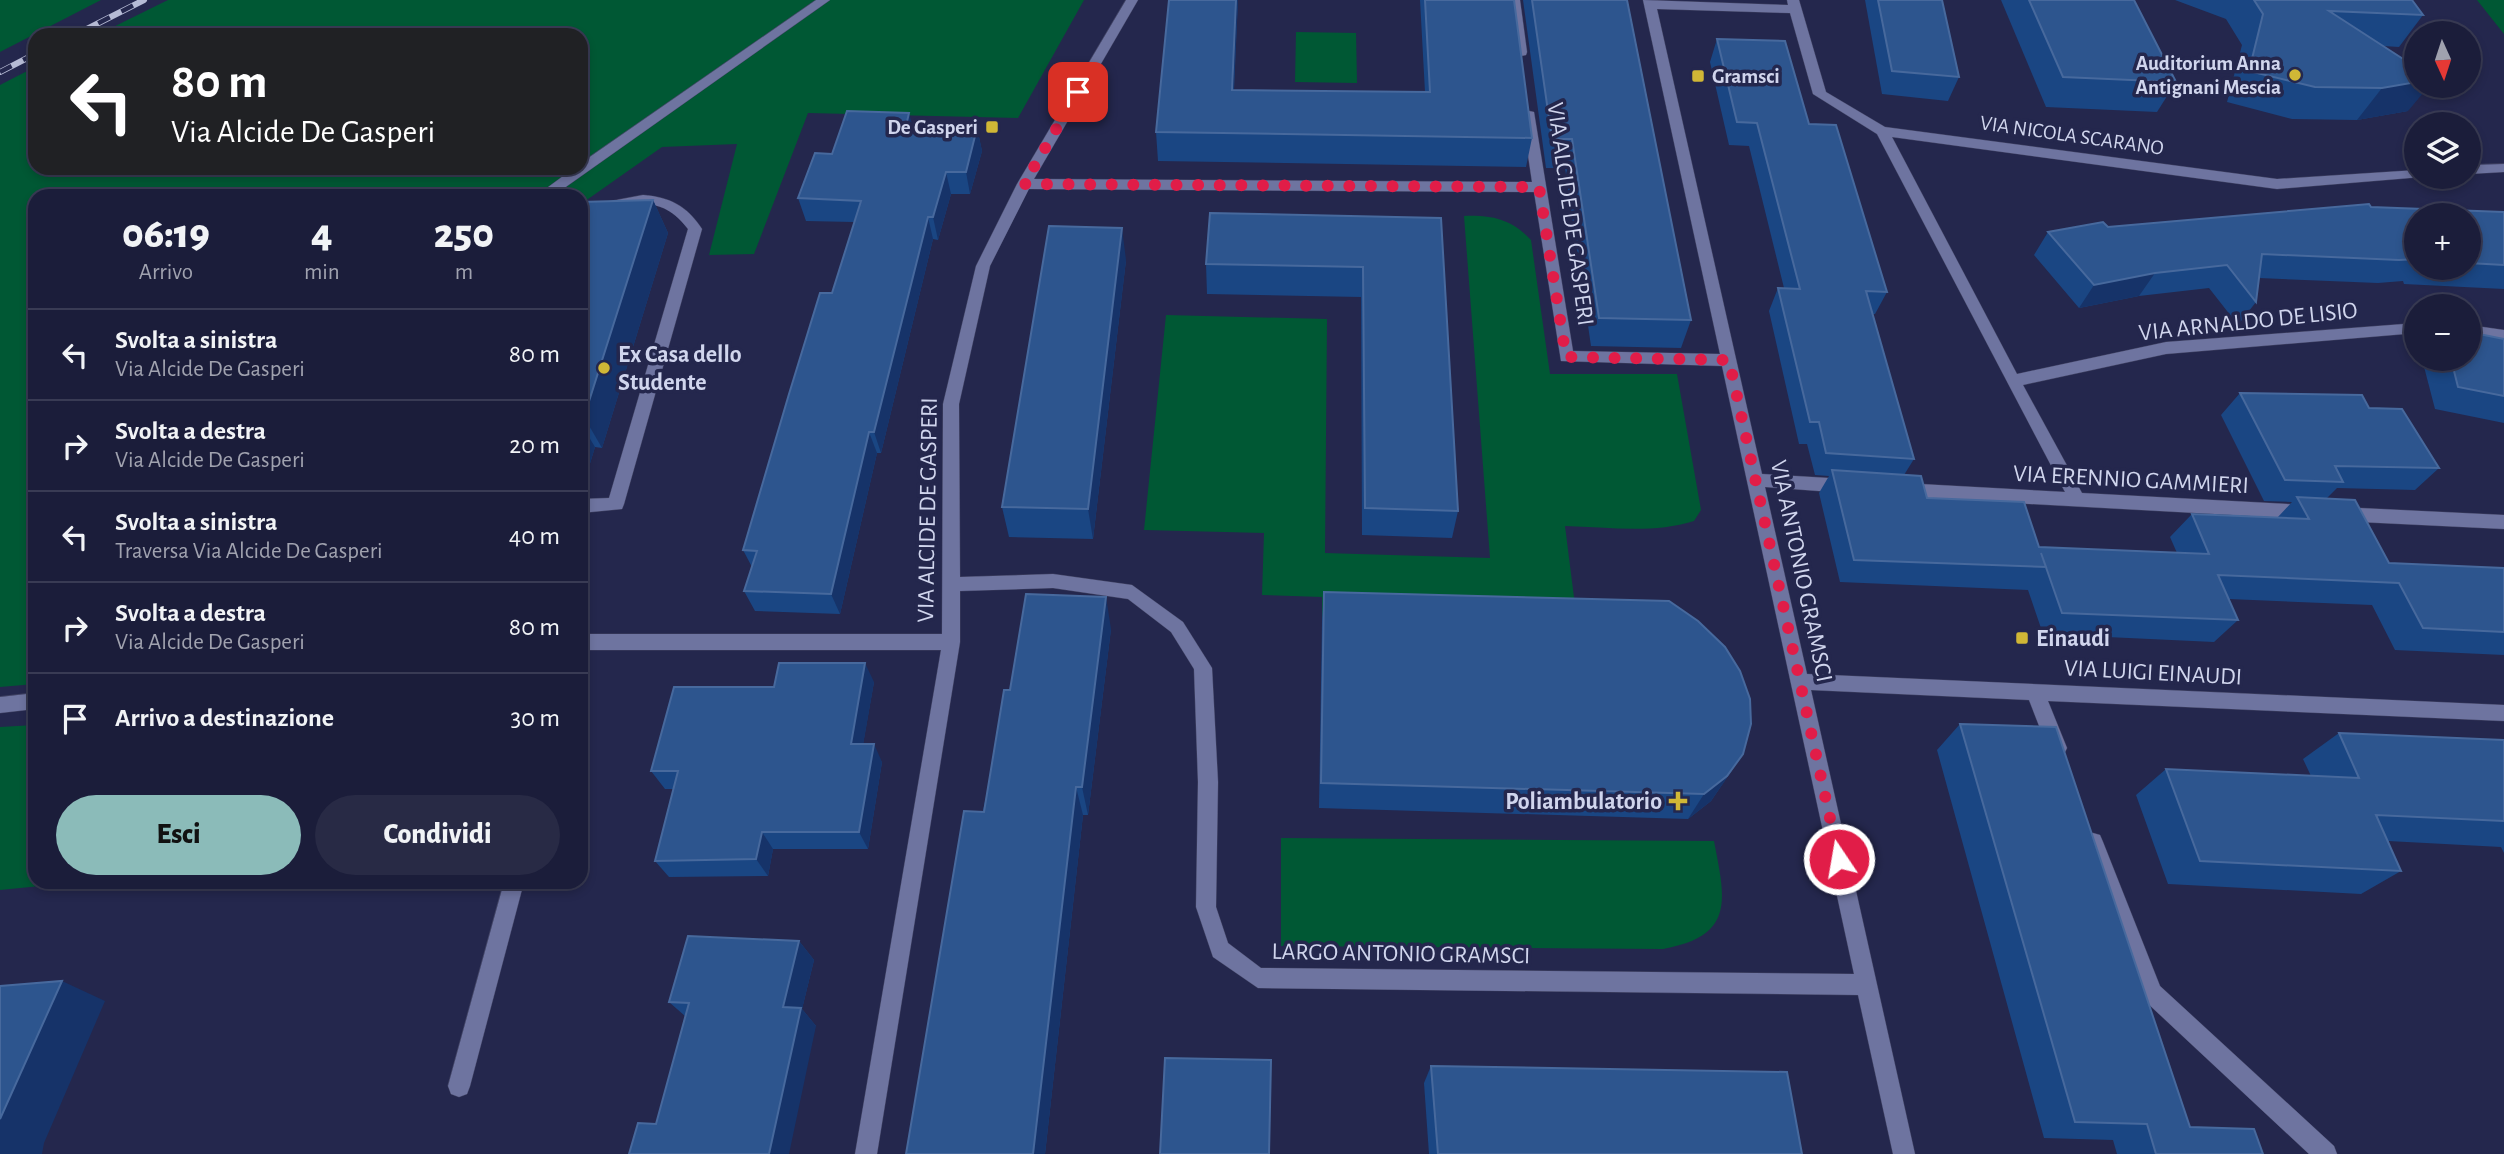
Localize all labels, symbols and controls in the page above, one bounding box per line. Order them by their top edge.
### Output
north arrow [2404,21,2482,98]
map controls [2404,21,2481,371]
place label: Auditorium Anna Antignani Mescia [2135,53,2281,98]
icon: left [56,56,147,147]
text: 80 m [171,58,268,107]
pin [1048,62,1108,122]
place label: Gramsci [1712,66,1780,87]
marker: Auditorium Anna Antignani Mescia [2287,67,2303,83]
marker: Gramsci [1690,68,1706,84]
icon: arrive [1059,73,1097,111]
street label: VIA ALCIDE DE GASPERI [1542,101,1598,327]
street label: VIA NICOLA SCARANO [1979,112,2165,159]
button: layers [2404,112,2481,189]
text: Via Alcide De Gasperi [171,116,435,148]
place label: De Gasperi [887,117,978,138]
marker: De Gasperi [984,119,1000,135]
button: + [2404,203,2481,280]
text: 06:19 [122,213,210,255]
text: 4 [311,213,333,255]
text: 250 [434,213,494,255]
text: Arrivo [139,261,193,284]
text: min [304,261,340,284]
text: m [455,261,473,284]
button: − [2404,294,2481,371]
street label: VIA ARNALDO DE LISIO [2137,299,2359,345]
text: Svolta a sinistra [115,327,277,353]
icon: left [56,336,94,374]
text: 80 m [509,341,560,367]
place label: Ex Casa dello Studente [618,343,742,395]
text: Via Alcide De Gasperi [115,358,305,381]
marker: Ex Casa dello Studente [596,360,612,376]
street label: VIA ALCIDE DE GASPERI [914,397,942,623]
text: Svolta a destra [115,418,266,444]
icon: right [56,427,94,465]
text: 20 m [509,432,560,458]
text: Via Alcide De Gasperi [115,449,305,472]
street label: VIA ANTONIO GRAMSCI [1766,458,1836,684]
street label: VIA ERENNIO GAMMIERI [2012,462,2250,498]
text: Svolta a sinistra [115,509,277,535]
icon: left [56,518,94,556]
text: 40 m [509,523,560,549]
text: Traversa Via Alcide De Gasperi [115,540,383,563]
text: Svolta a destra [115,600,266,626]
icon: right [56,609,94,647]
text: 80 m [509,614,560,640]
place label: Einaudi [2036,627,2110,651]
marker: Einaudi [2014,630,2030,646]
text: Via Alcide De Gasperi [115,631,305,654]
street label: VIA LUIGI EINAUDI [2063,656,2243,690]
icon: arrive [56,700,94,738]
text: Arrivo a destinazione [115,705,334,731]
text: 30 m [510,705,560,731]
place label: Poliambulatorio [1505,790,1662,814]
marker: Poliambulatorio [1668,791,1688,811]
button: Esci [56,795,301,875]
button: Condividi [315,795,560,875]
position arrow [1802,822,1876,896]
street label: LARGO ANTONIO GRAMSCI [1271,940,1531,968]

